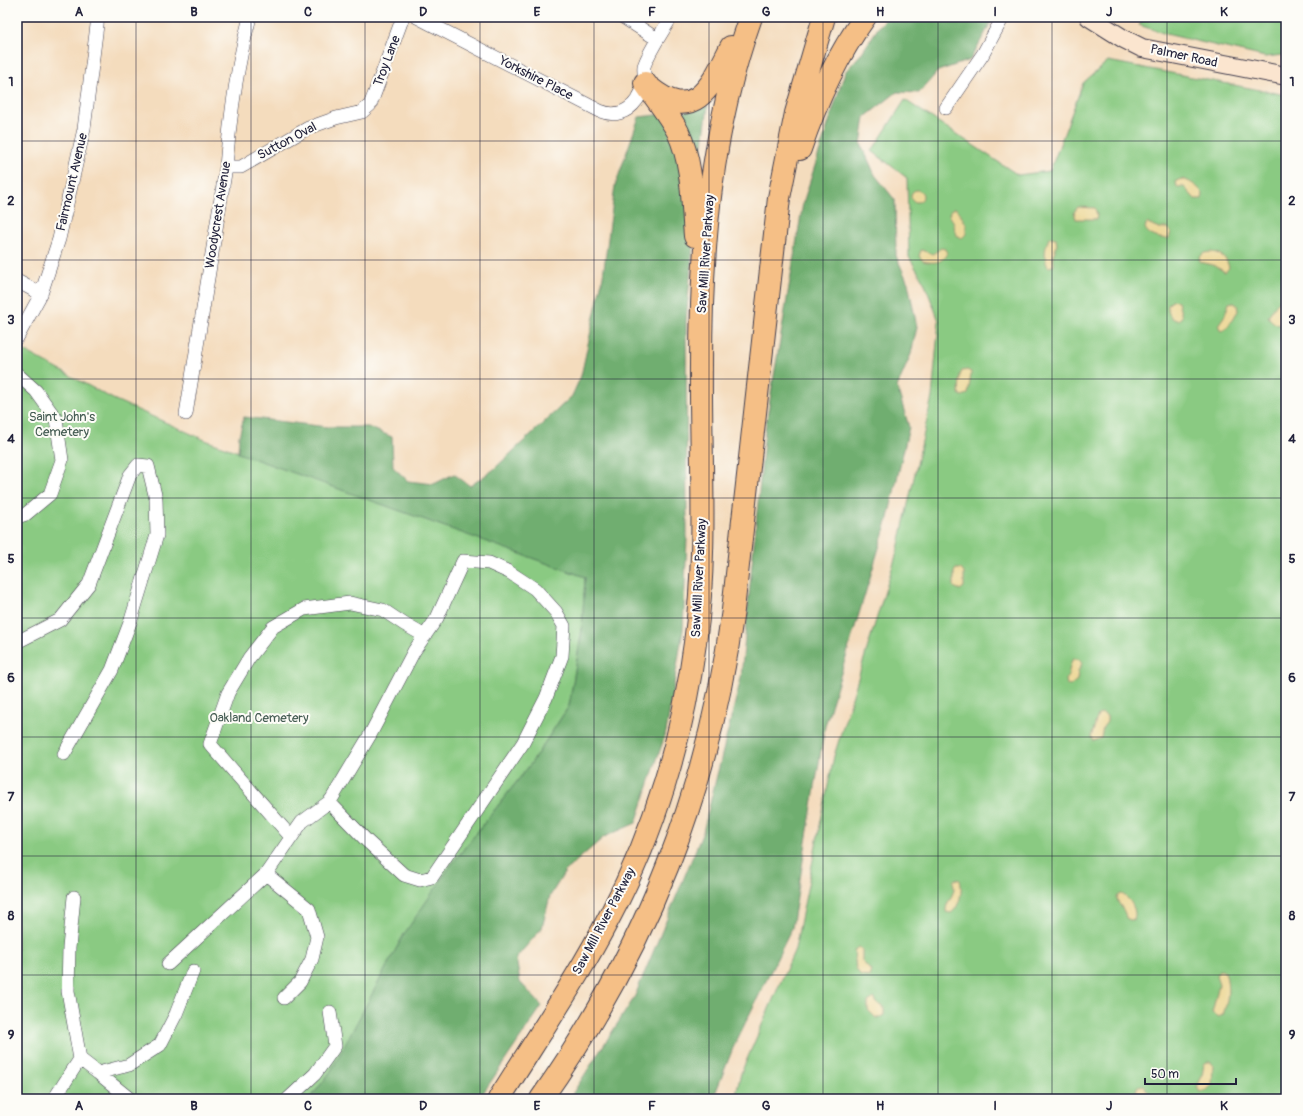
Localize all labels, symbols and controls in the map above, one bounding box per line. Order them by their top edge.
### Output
text: A [75,4,84,20]
text: B [190,4,198,20]
text: C [304,4,312,20]
text: D [419,4,427,20]
text: E [534,4,541,20]
text: F [648,4,656,20]
text: G [762,4,771,20]
text: H [876,4,884,20]
text: I [993,4,997,20]
text: J [1106,4,1112,20]
text: K [1220,4,1228,20]
street label: Troy Lane [370,33,404,89]
street label: Palmer Road [1149,41,1219,71]
street label: Yorkshire Place [496,52,576,104]
text: 1 [8,74,14,90]
text: 1 [1289,74,1295,90]
street label: Sutton Oval [255,119,319,163]
street label: Fairmount Avenue [53,131,91,233]
street label: Woodycrest Avenue [202,160,234,270]
text: 2 [7,193,15,209]
text: 2 [1288,193,1296,209]
street label: Saw Mill River Parkway [694,194,718,314]
text: 3 [7,312,15,328]
text: 3 [1288,312,1296,328]
park label: Saint John's Cemetery [29,409,95,440]
text: 4 [7,431,15,447]
text: 4 [1288,431,1296,447]
street label: Saw Mill River Parkway [688,518,710,638]
text: 5 [7,551,15,567]
text: 5 [1288,551,1296,567]
text: 6 [7,670,15,686]
text: 6 [1288,670,1296,686]
park label: Oakland Cemetery [209,710,309,726]
text: 7 [8,789,15,805]
text: 7 [1289,789,1296,805]
street label: Saw Mill River Parkway [569,864,639,977]
text: 8 [8,908,15,924]
text: 8 [1289,908,1296,924]
text: 9 [8,1027,15,1043]
text: 9 [1289,1027,1296,1043]
scale bar [1145,1060,1236,1086]
text: 50 m [1151,1067,1179,1082]
text: A [75,1098,84,1114]
text: B [190,1098,198,1114]
text: C [304,1098,312,1114]
text: D [419,1098,427,1114]
text: E [534,1098,541,1114]
text: F [648,1098,656,1114]
text: G [762,1098,771,1114]
text: H [876,1098,884,1114]
text: I [993,1098,997,1114]
text: J [1106,1098,1112,1114]
text: K [1220,1098,1228,1114]

